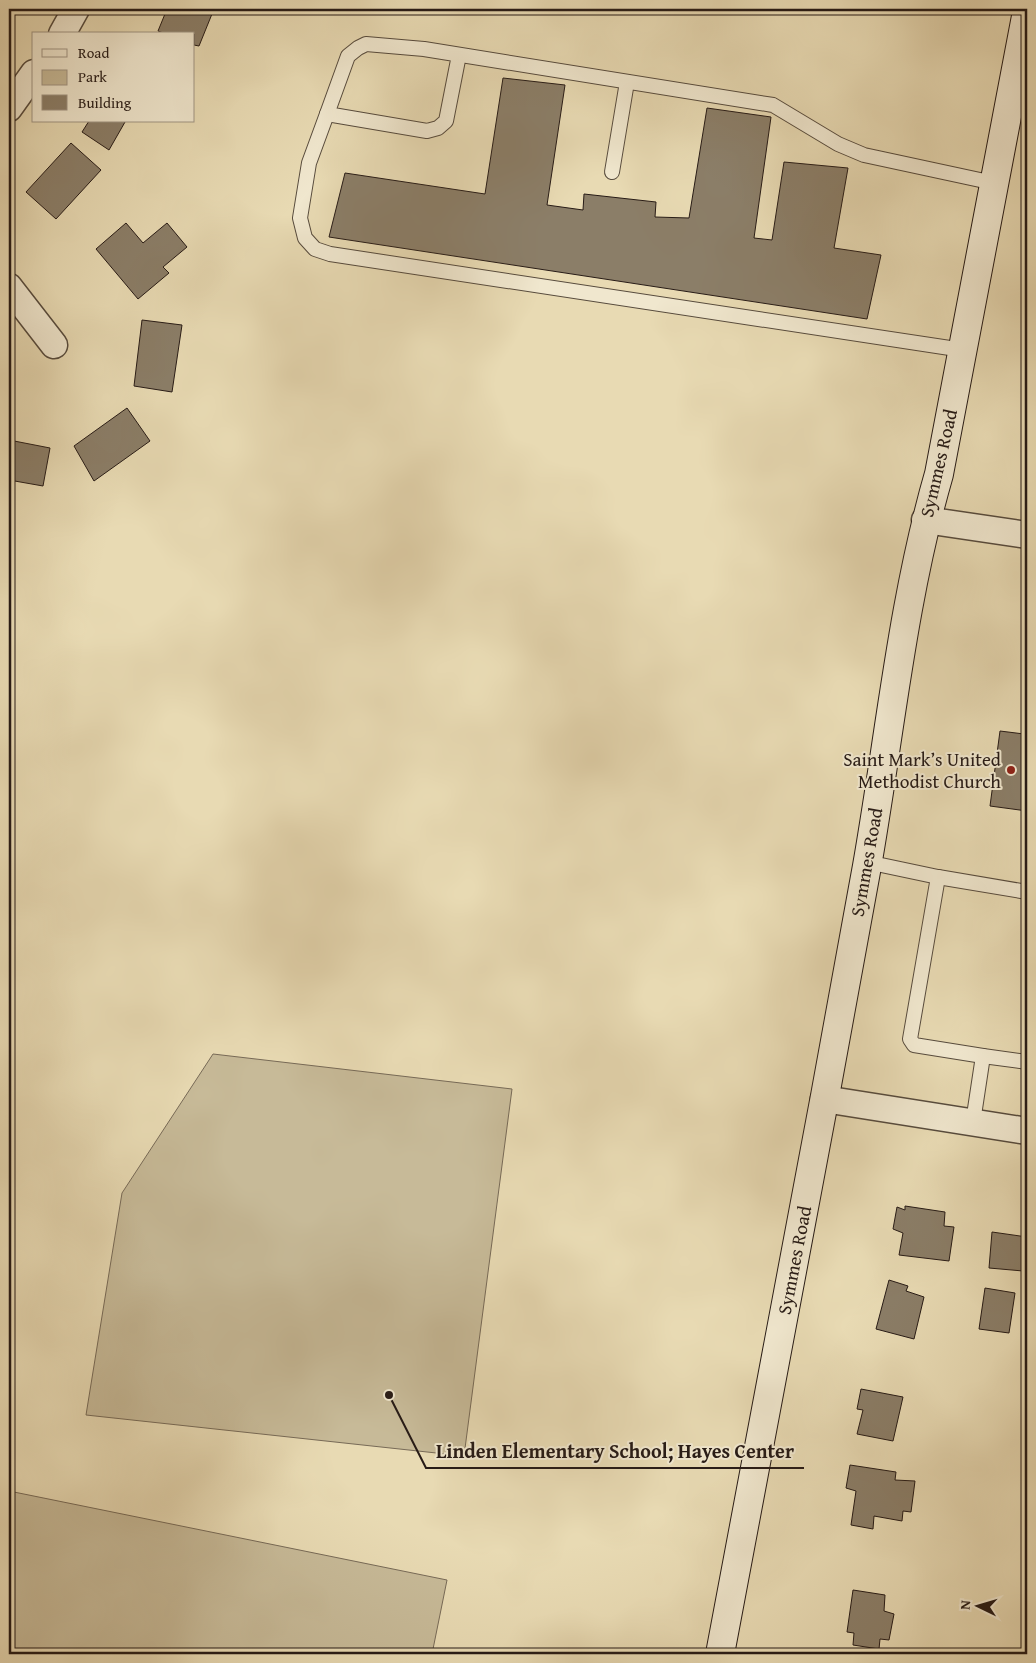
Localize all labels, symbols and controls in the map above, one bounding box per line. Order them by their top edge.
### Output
legend [32,32,195,122]
text: Road [78,42,109,63]
text: Park [78,66,107,87]
text: Building [78,92,132,113]
street label: Symmes Road [912,405,964,520]
place label: Saint Mark’s United Methodist Church [843,745,1002,795]
marker: Saint Mark’s United Methodist Church [1005,764,1017,776]
street label: Symmes Road [843,804,890,919]
street label: Symmes Road [770,1202,818,1317]
callout: Linden Elementary School; Hayes Center [426,1433,804,1468]
text: Linden Elementary School; Hayes Center [436,1436,794,1465]
north arrow [954,1580,1004,1630]
text: N [955,1599,975,1610]

